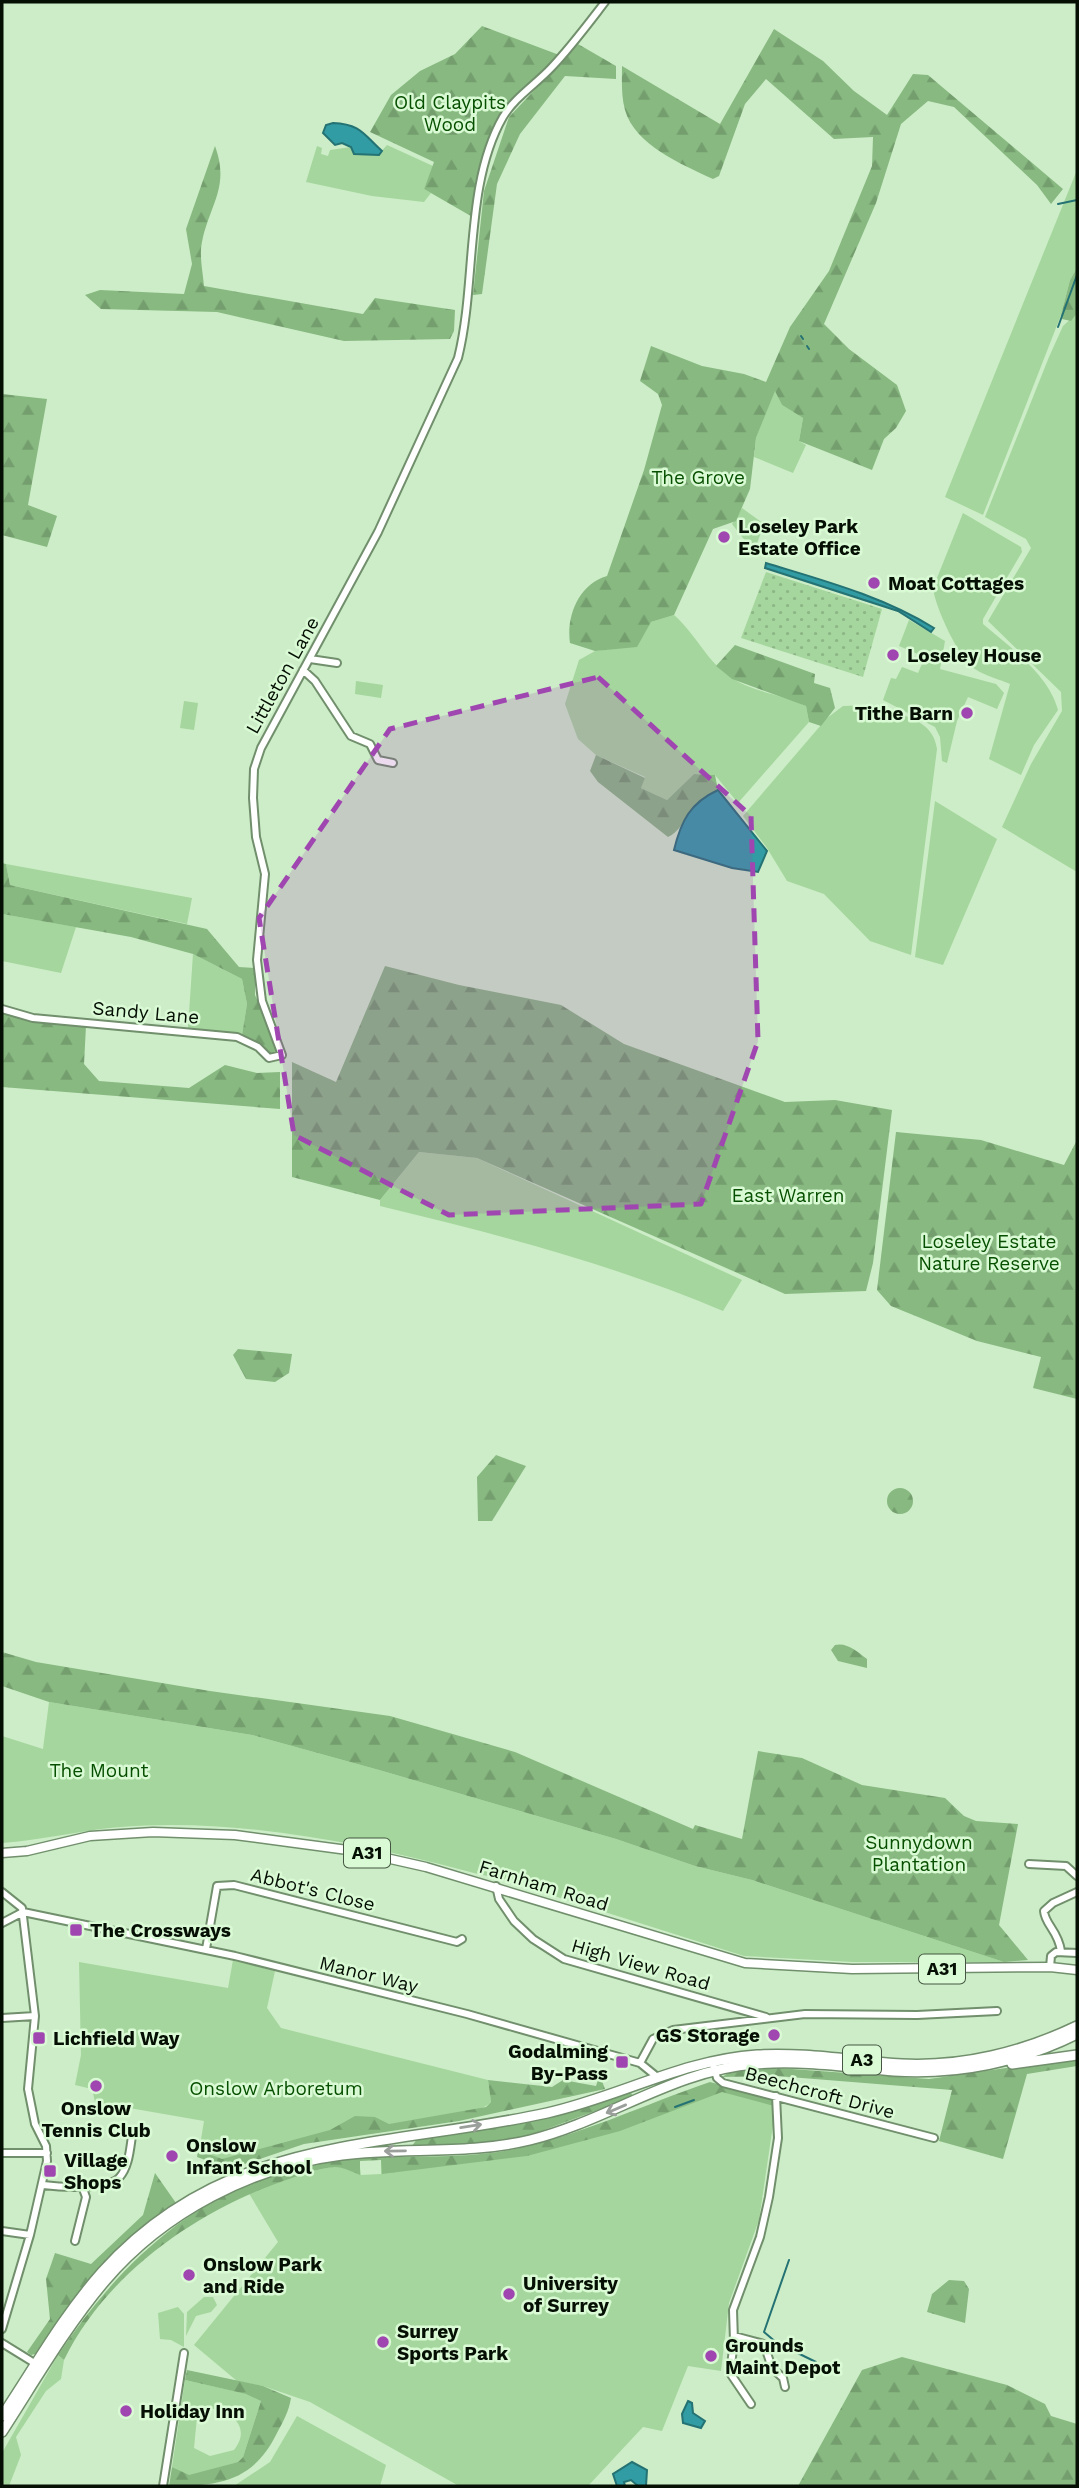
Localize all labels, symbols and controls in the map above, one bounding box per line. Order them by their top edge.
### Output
park label: Old Claypits Wood [394,91,506,136]
park label: The Grove [651,466,745,489]
place label: Loseley Park Estate Office [738,515,861,560]
marker: Loseley Park Estate Office [716,529,732,545]
place label: Moat Cottages [888,572,1024,595]
marker: Moat Cottages [866,575,882,591]
street label: Littleton Lane [241,613,324,738]
place label: Loseley House [907,644,1042,667]
marker: Loseley House [885,647,901,663]
place label: Tithe Barn [855,702,953,725]
marker: Tithe Barn [959,705,975,721]
street label: Sandy Lane [92,996,200,1029]
park label: East Warren [731,1184,845,1207]
park label: Loseley Estate Nature Reserve [918,1230,1060,1275]
park label: The Mount [49,1759,149,1782]
park label: Sunnydown Plantation [865,1831,973,1876]
road number: A31 [344,1839,390,1868]
street label: Farnham Road [476,1855,611,1916]
street label: Abbot's Close [248,1863,378,1916]
place label: The Crossways [90,1919,231,1942]
marker: The Crossways [68,1922,84,1938]
street label: High View Road [569,1934,713,1995]
street label: Manor Way [317,1951,421,1998]
road number: A31 [919,1954,965,1983]
place label: GS Storage [656,2024,760,2047]
place label: Lichfield Way [53,2027,180,2050]
marker: GS Storage [766,2027,782,2043]
marker: Lichfield Way [31,2030,47,2046]
place label: Godalming By-Pass [508,2040,608,2085]
road number: A3 [843,2046,881,2074]
marker: Godalming By-Pass [614,2054,630,2070]
street label: Beechcroft Drive [742,2061,897,2124]
park label: Onslow Arboretum [189,2077,363,2100]
marker: Onslow Tennis Club [88,2078,104,2094]
place label: Onslow Tennis Club [41,2097,151,2142]
one-way arrow [606,2103,627,2116]
one-way arrow [459,2119,482,2132]
place label: Onslow Infant School [186,2134,312,2179]
one-way arrow [384,2145,407,2158]
marker: Onslow Infant School [164,2148,180,2164]
place label: Village Shops [64,2149,128,2194]
marker: Village Shops [42,2163,58,2179]
place label: Onslow Park and Ride [203,2253,322,2298]
marker: Onslow Park and Ride [181,2267,197,2283]
place label: University of Surrey [523,2272,618,2317]
marker: University of Surrey [501,2286,517,2302]
place label: Surrey Sports Park [397,2320,508,2365]
marker: Surrey Sports Park [375,2334,391,2350]
place label: Grounds Maint Depot [725,2334,841,2379]
marker: Grounds Maint Depot [703,2348,719,2364]
place label: Holiday Inn [140,2400,245,2423]
marker: Holiday Inn [118,2403,134,2419]

